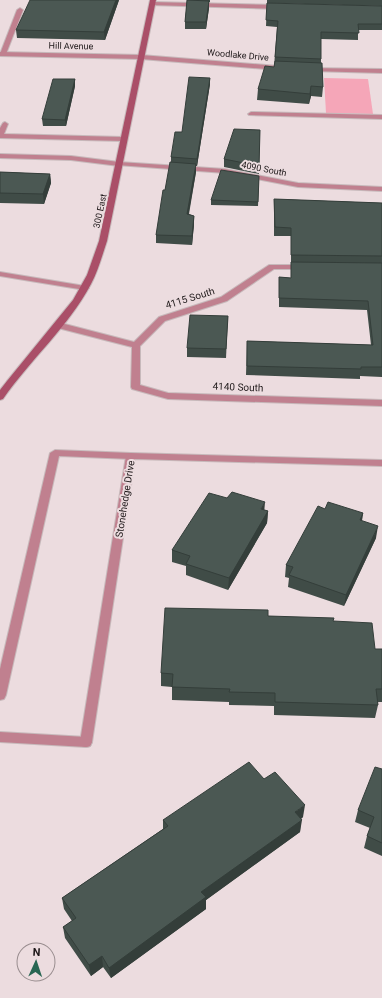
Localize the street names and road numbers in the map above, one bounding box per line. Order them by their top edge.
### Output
street label: Hill Avenue [49,41,94,51]
street label: Woodlake Drive [207,47,270,63]
street label: 4090 South [241,160,287,178]
street label: 300 East [91,193,109,229]
street label: 4115 South [164,285,216,311]
street label: 4140 South [212,381,264,393]
street label: Stonehedge Drive [113,460,137,538]

